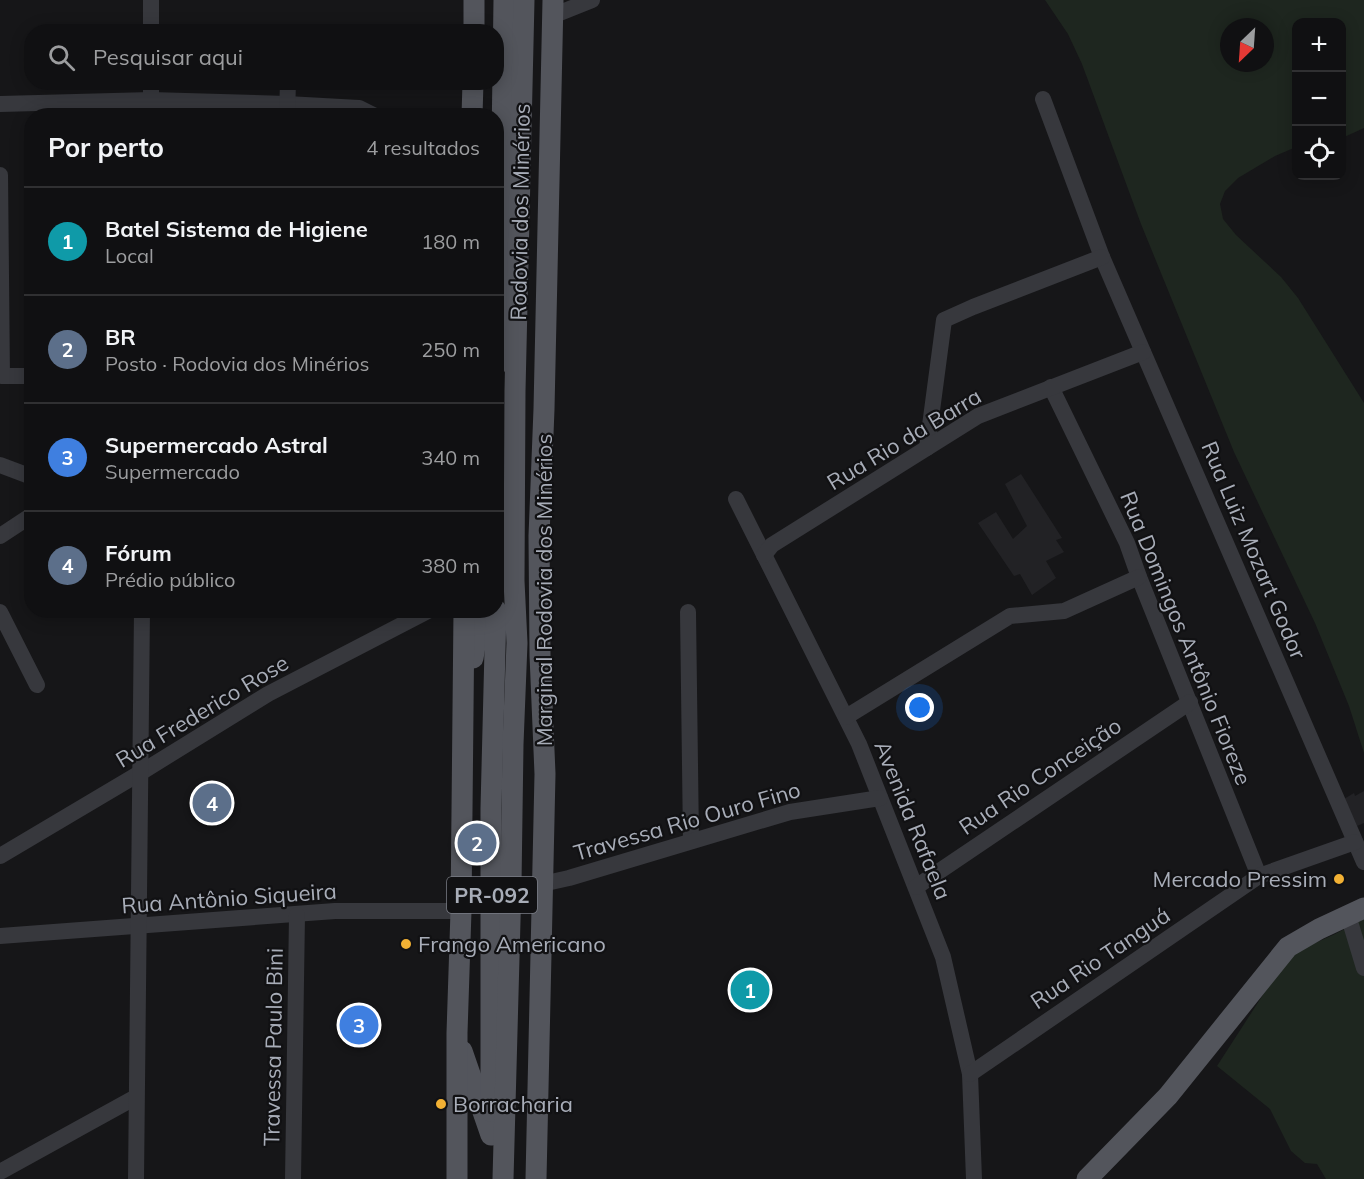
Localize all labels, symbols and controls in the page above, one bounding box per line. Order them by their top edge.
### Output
north arrow [1220,18,1274,72]
map controls [1292,18,1346,180]
button: + [1292,18,1346,72]
search box [24,24,504,90]
icon: search [45,41,78,74]
text: Pesquisar aqui [93,43,243,71]
button: − [1292,72,1346,126]
street label: Rodovia dos Minérios [504,103,536,321]
button: locate [1292,126,1346,180]
text: Por perto [48,131,164,164]
text: 4 resultados [366,135,480,160]
text: Batel Sistema de Higiene [105,215,368,243]
text: 1 [62,229,74,254]
text: 180 m [421,229,480,254]
text: Local [105,243,154,268]
text: BR [105,323,136,351]
text: 2 [62,337,74,362]
text: 250 m [421,337,480,362]
text: Posto · Rodovia dos Minérios [105,351,370,376]
street label: Rua Rio da Barra [822,382,986,496]
text: Supermercado Astral [105,431,328,459]
street label: Marginal Rodovia dos Minérios [530,434,558,746]
street label: Rua Luiz Mozart Godor [1195,437,1313,663]
text: 3 [62,445,74,470]
text: 340 m [421,445,480,470]
text: Supermercado [105,459,240,484]
street label: Rua Domingos Antônio Fioreze [1114,487,1258,789]
text: Fórum [105,539,172,567]
text: 4 [62,553,74,578]
text: 380 m [421,553,480,578]
text: Prédio público [105,567,235,592]
street label: Rua Frederico Rose [111,648,293,774]
your location [905,693,934,722]
street label: Rua Rio Conceição [953,711,1127,841]
street label: Avenida Rafaela [868,737,958,903]
street label: Travessa Rio Ouro Fino [570,775,804,867]
pin: 4 [192,780,232,826]
pin: 2 [458,820,496,866]
place label: Mercado Pressim [1153,865,1327,893]
marker: Mercado Pressim [1332,872,1346,886]
street label: Rua Antônio Siqueira [120,877,338,919]
road number: PR-092 [447,877,537,913]
street label: Rua Rio Tanguá [1025,901,1175,1015]
place label: Frango Americano [418,930,606,958]
marker: Frango Americano [399,937,413,951]
street label: Travessa Paulo Bini [257,948,289,1146]
pin: 1 [730,968,770,1012]
pin: 3 [340,1002,378,1048]
place label: Borracharia [453,1090,573,1118]
marker: Borracharia [434,1097,448,1111]

